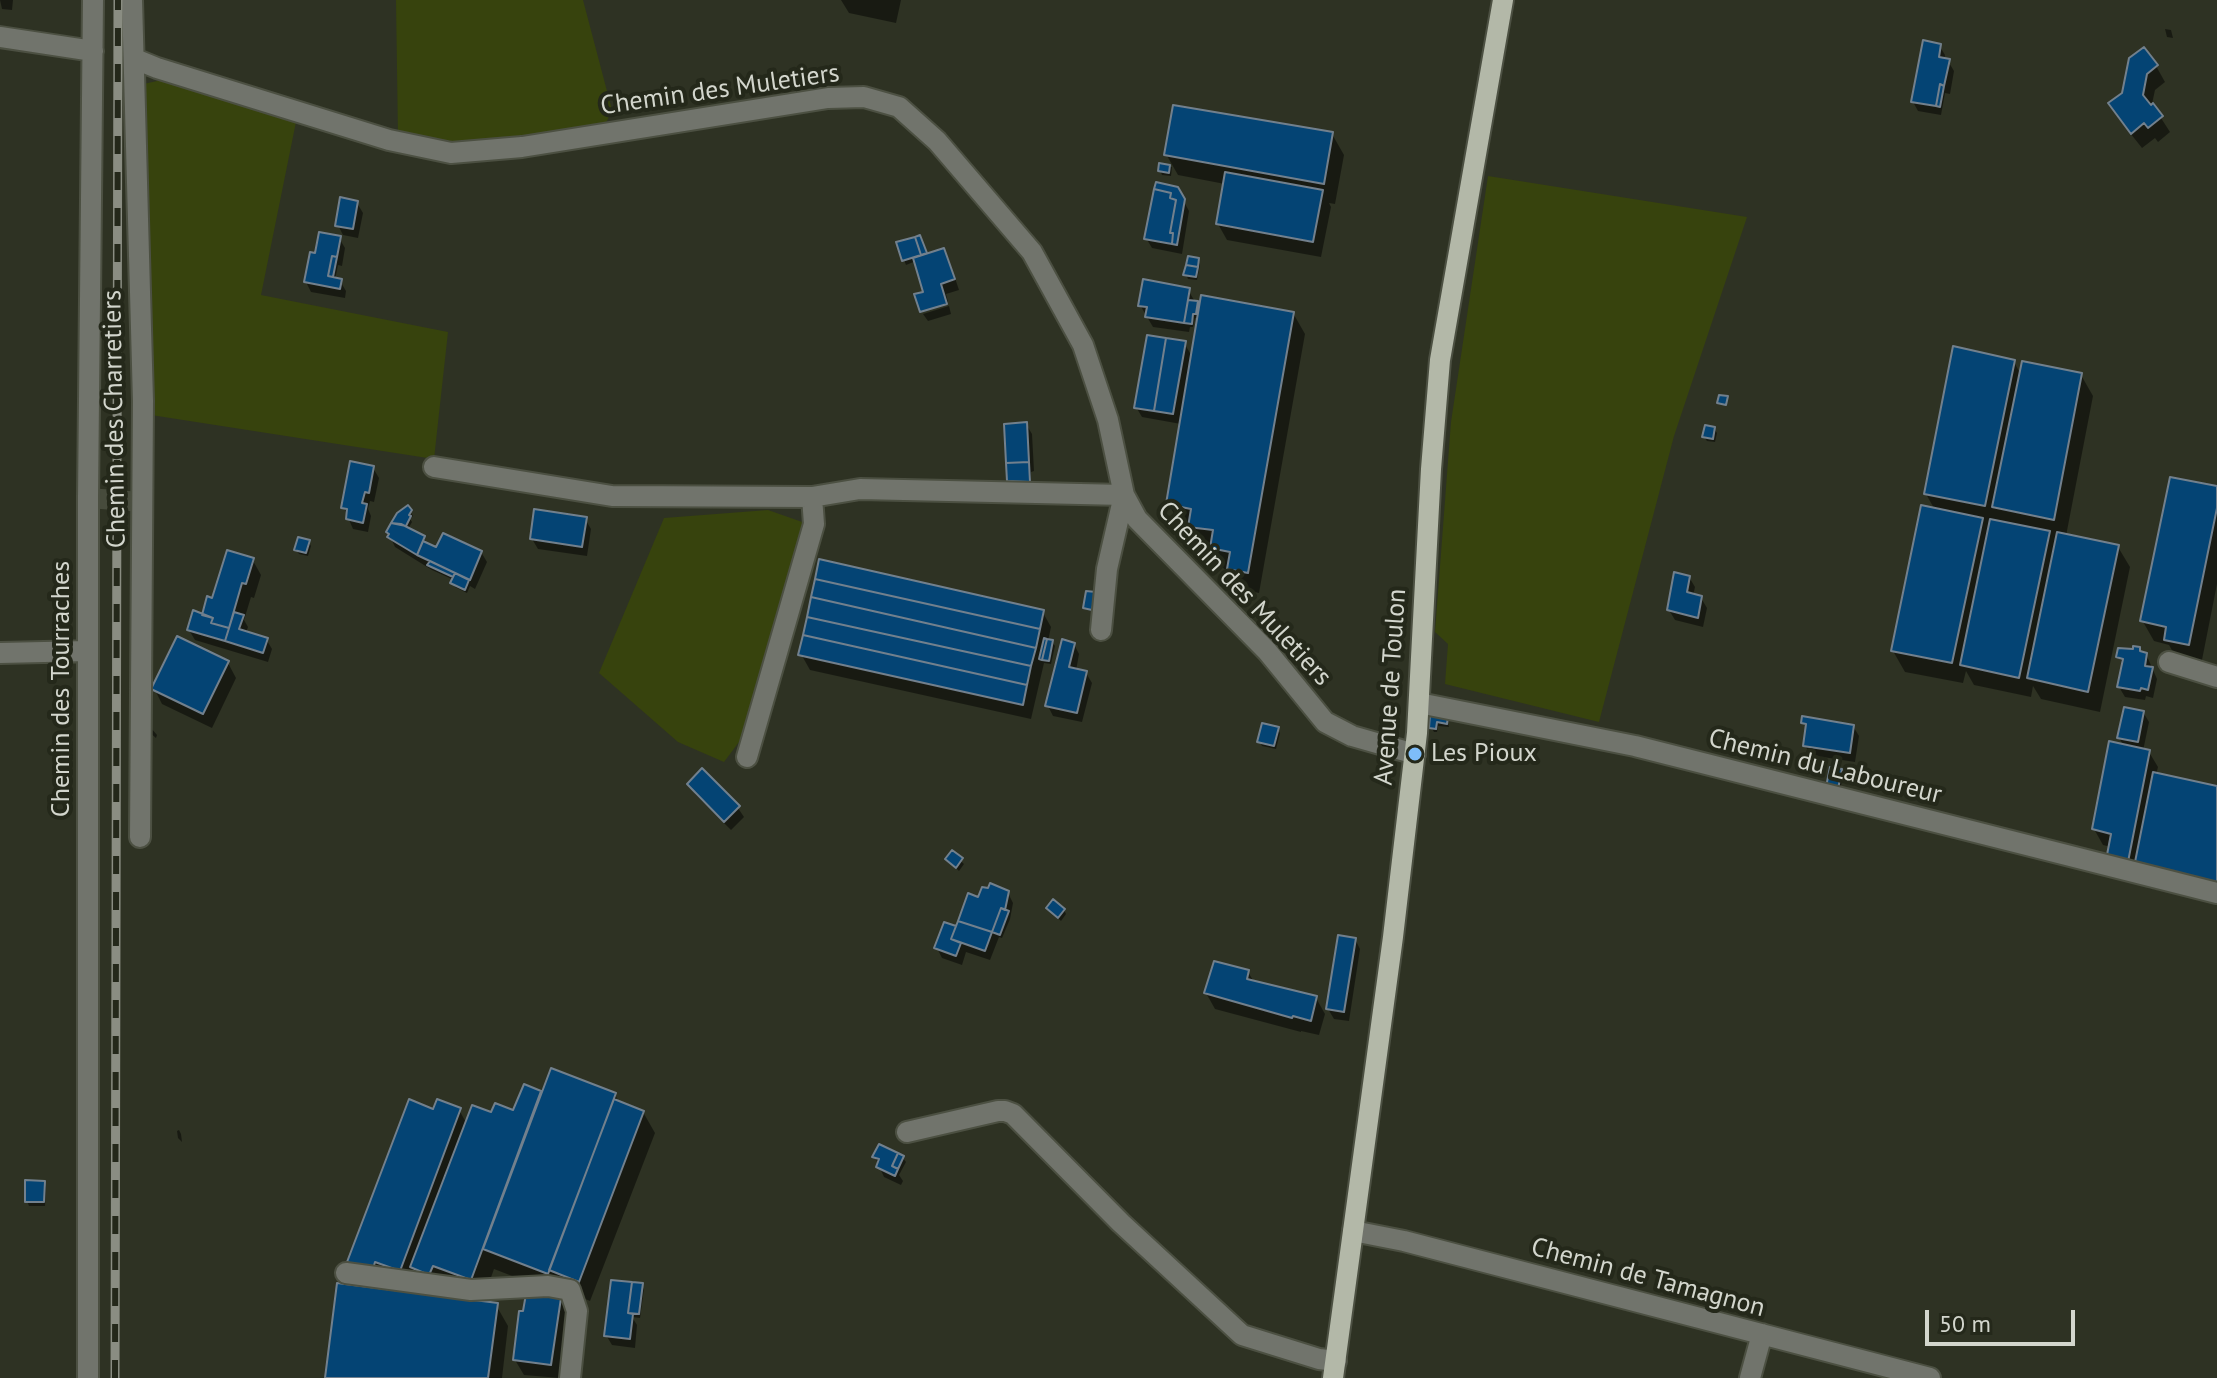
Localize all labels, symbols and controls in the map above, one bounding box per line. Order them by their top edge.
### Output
street label: Chemin des Muletiers [599,58,841,122]
street label: Chemin des Charretiers [97,290,133,548]
street label: Chemin des Muletiers [1150,495,1338,693]
street label: Chemin des Tourraches [46,561,78,817]
street label: Avenue de Toulon [1369,588,1413,786]
street label: Chemin du Laboureur [1705,723,1945,811]
place label: Les Pioux [1431,738,1537,770]
marker: Les Pioux [1406,745,1424,763]
street label: Chemin de Tamagnon [1528,1232,1768,1324]
scale bar [1929,1294,2079,1344]
text: 50 m [1939,1308,1991,1339]

